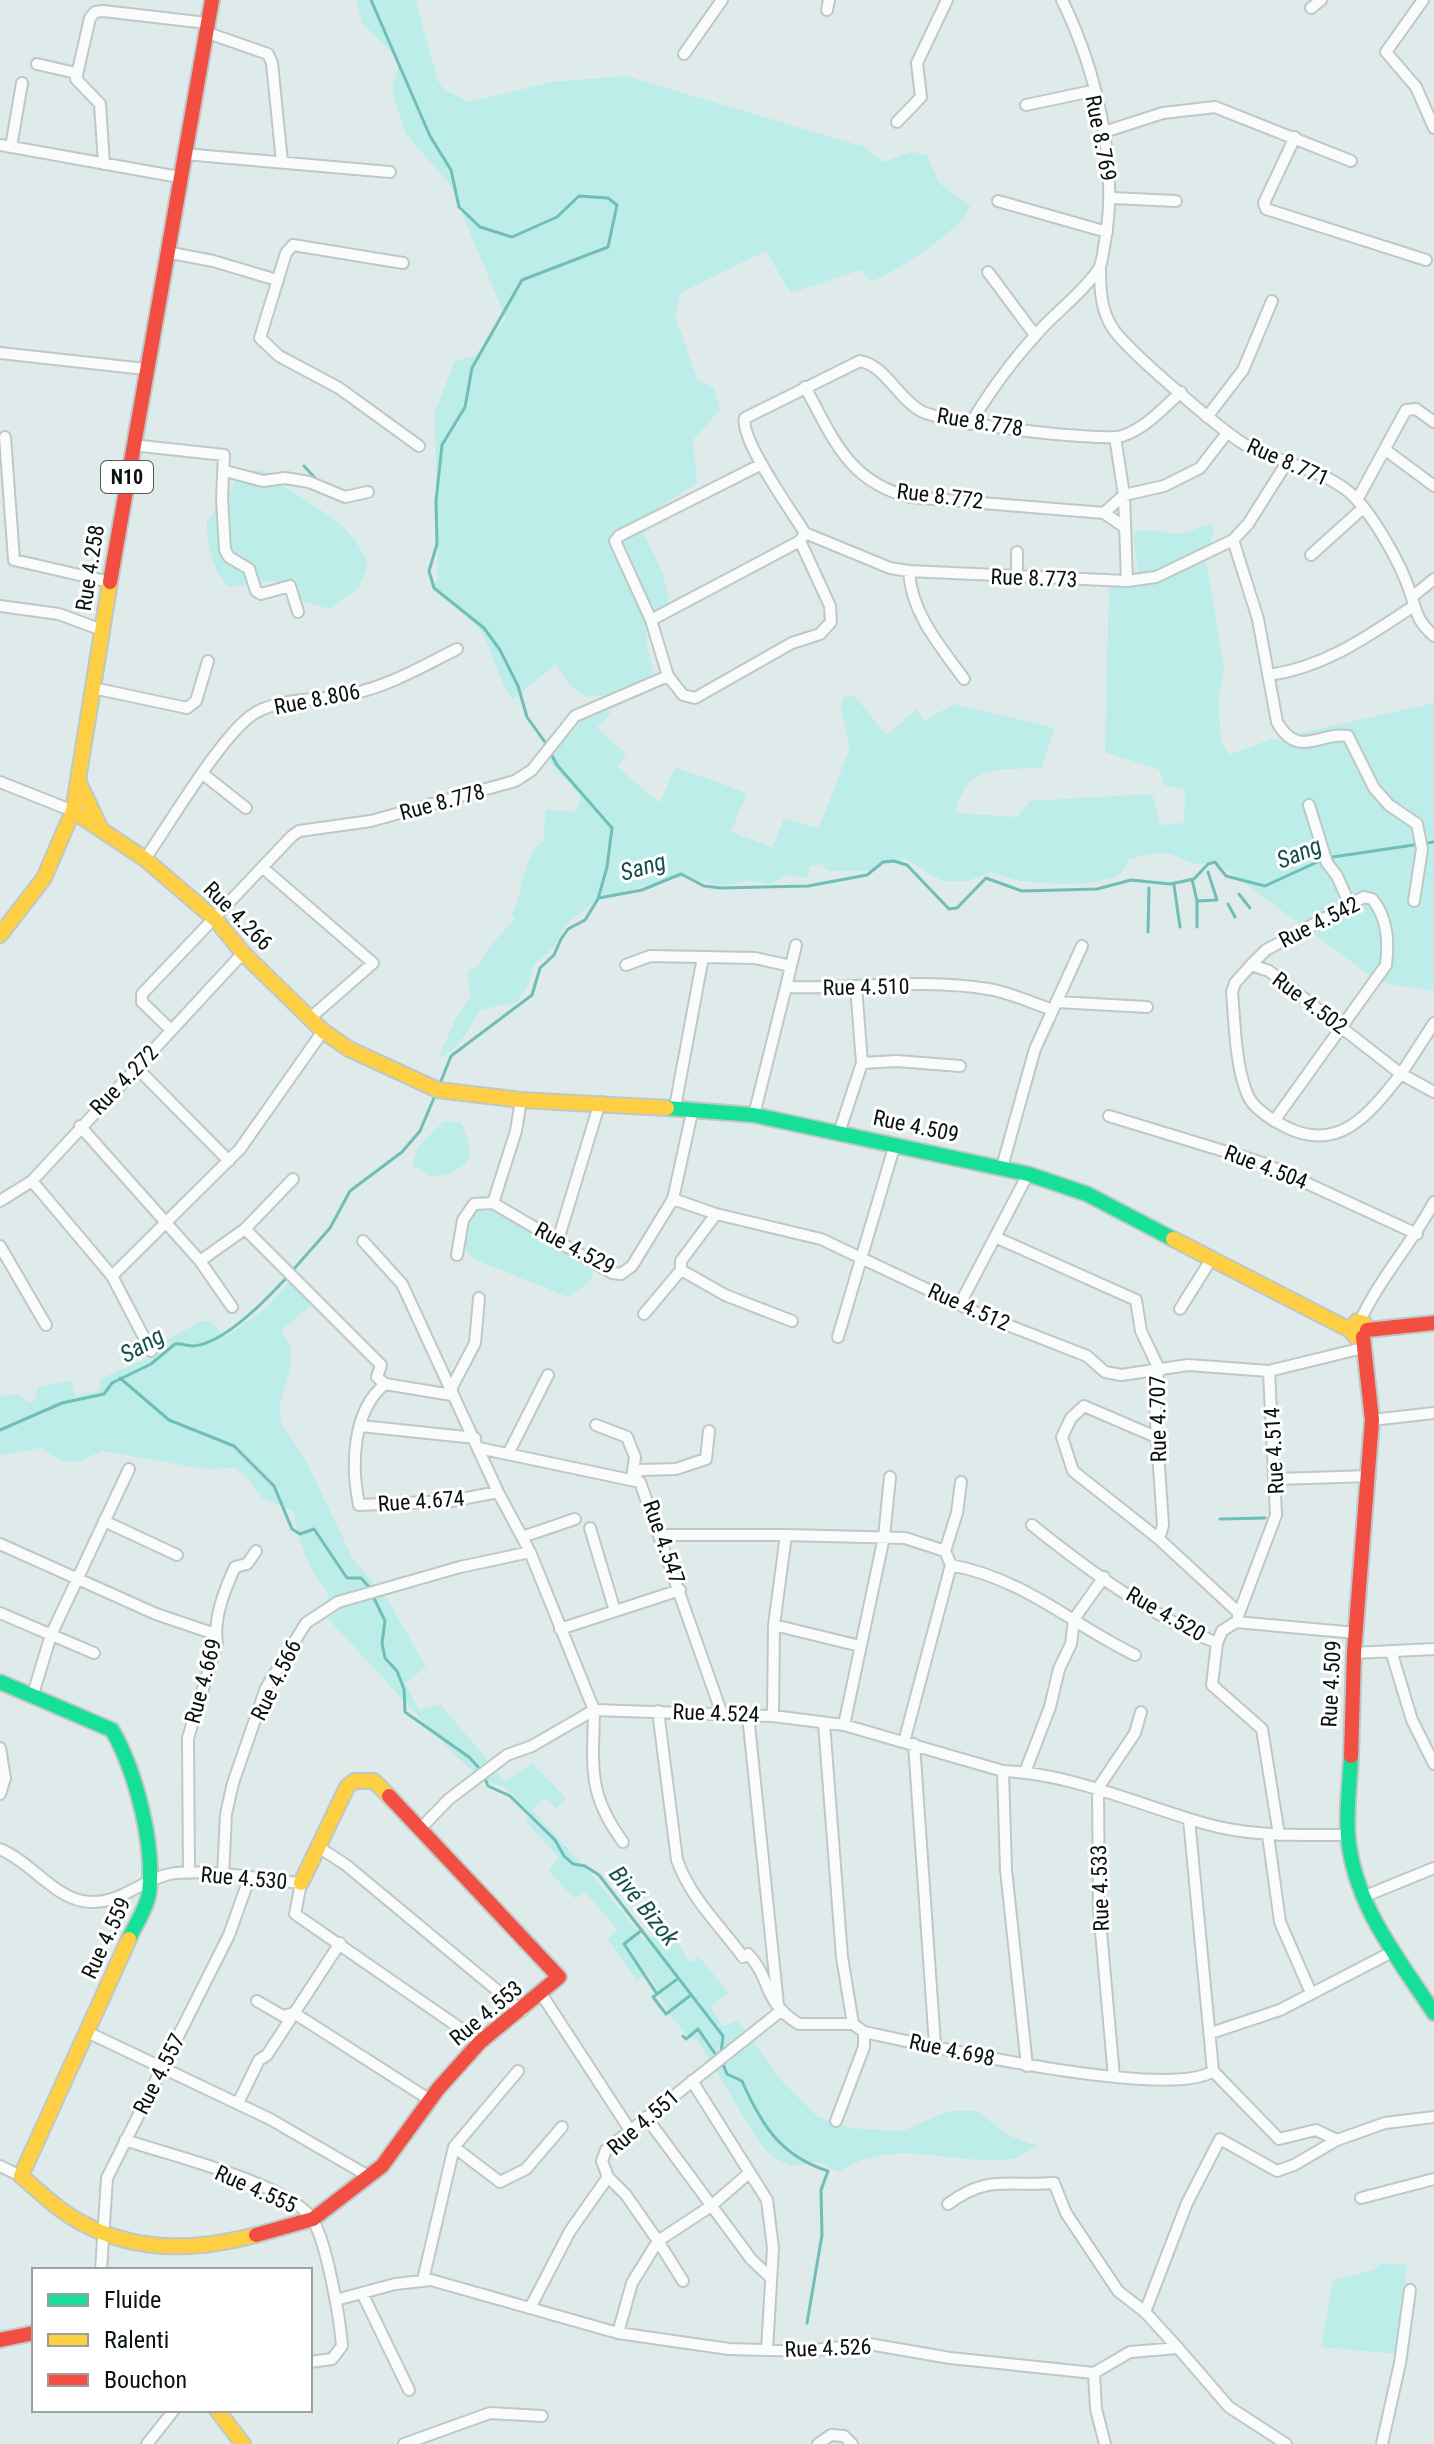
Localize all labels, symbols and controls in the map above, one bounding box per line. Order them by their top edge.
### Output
street label: Rue 8.769 [1080,93,1122,183]
street label: Rue 8.778 [935,403,1025,441]
street label: Rue 8.771 [1243,433,1333,491]
road number: N10 [101,461,153,493]
street label: Rue 8.772 [895,478,985,514]
street label: Rue 4.258 [71,523,109,613]
street label: Rue 8.773 [990,564,1078,592]
street label: Rue 8.806 [272,678,362,720]
street label: Rue 8.778 [397,779,487,825]
water label: Sang [1272,831,1326,875]
water label: Sang [617,847,669,887]
street label: Rue 4.266 [198,876,278,956]
street label: Rue 4.542 [1275,891,1363,953]
street label: Rue 4.502 [1268,967,1352,1039]
street label: Rue 4.510 [822,974,910,1000]
street label: Rue 4.272 [85,1040,163,1120]
street label: Rue 4.509 [871,1105,961,1147]
street label: Rue 4.504 [1221,1140,1311,1194]
street label: Rue 4.529 [531,1217,619,1279]
street label: Rue 4.512 [924,1278,1014,1336]
water label: Sang [115,1321,169,1369]
street label: Rue 4.707 [1145,1375,1171,1463]
street label: Rue 4.514 [1259,1407,1289,1495]
street label: Rue 4.674 [377,1485,465,1517]
street label: Rue 4.547 [638,1497,690,1587]
street label: Rue 4.520 [1122,1581,1210,1647]
street label: Rue 4.566 [246,1635,306,1725]
street label: Rue 4.669 [180,1636,226,1726]
street label: Rue 4.509 [1316,1640,1346,1728]
street label: Rue 4.524 [672,1699,760,1727]
street label: Rue 4.533 [1086,1844,1114,1932]
water label: Bivé Bizok [603,1860,685,1952]
street label: Rue 4.530 [200,1862,288,1894]
street label: Rue 4.559 [76,1893,136,1983]
street label: Rue 4.553 [445,1975,527,2051]
street label: Rue 4.698 [907,2029,997,2071]
street label: Rue 4.557 [128,2030,190,2118]
street label: Rue 4.551 [602,2084,684,2160]
street label: Rue 4.555 [211,2160,301,2218]
legend [32,2268,312,2412]
text: Fluide [104,2286,161,2314]
text: Ralenti [104,2326,169,2354]
street label: Rue 4.526 [784,2334,872,2362]
text: Bouchon [104,2366,187,2394]

